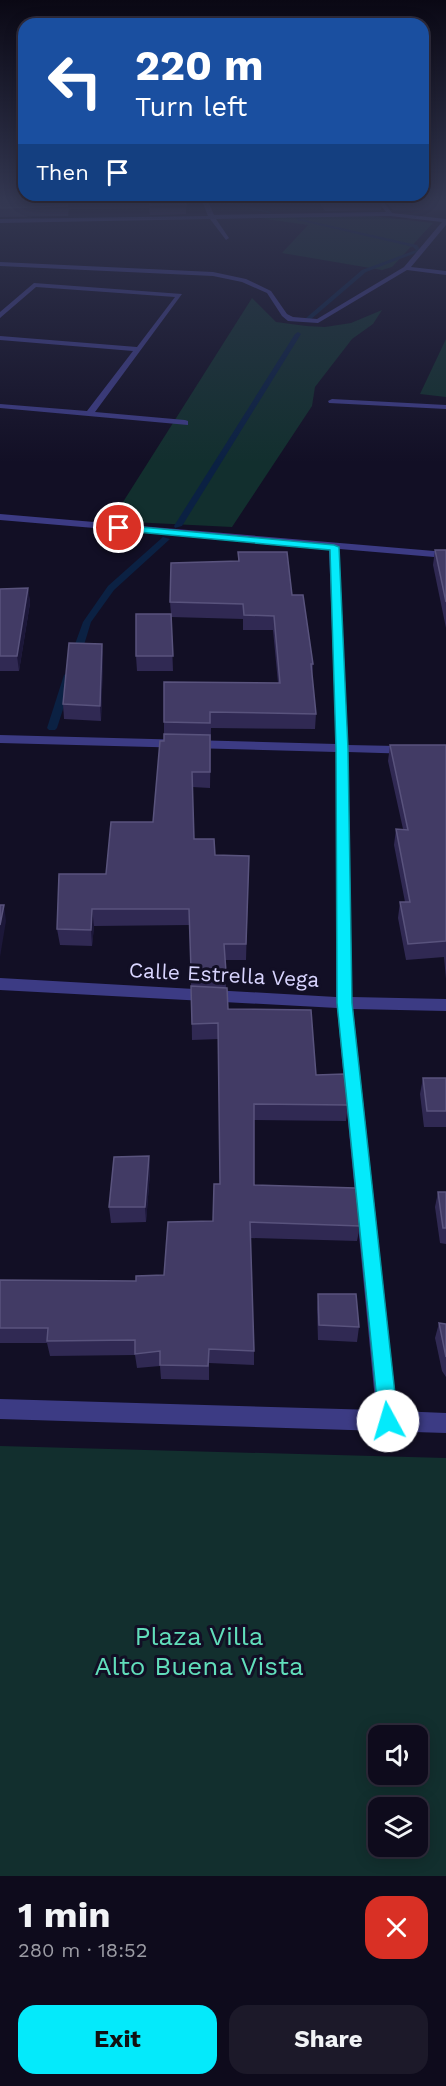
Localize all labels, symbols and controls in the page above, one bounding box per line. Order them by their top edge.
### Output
text: 220 m [135,41,264,90]
icon: left [36,42,114,120]
text: Turn left [135,91,247,123]
icon: arrive [101,156,134,189]
text: Then [36,160,89,185]
pin [93,502,144,553]
icon: arrive [102,511,135,544]
street label: Calle Estrella Vega [128,957,320,992]
position arrow [356,1389,420,1453]
park label: Plaza Villa Alto Buena Vista [94,1621,304,1681]
map controls [368,1725,428,1857]
button: sound [368,1725,428,1785]
button: layers [368,1797,428,1857]
text: 1 min [18,1894,110,1936]
button: close [365,1896,428,1959]
text: 280 m · 18:52 [18,1938,147,1962]
button: Exit [18,2005,217,2074]
button: Share [229,2005,428,2074]

